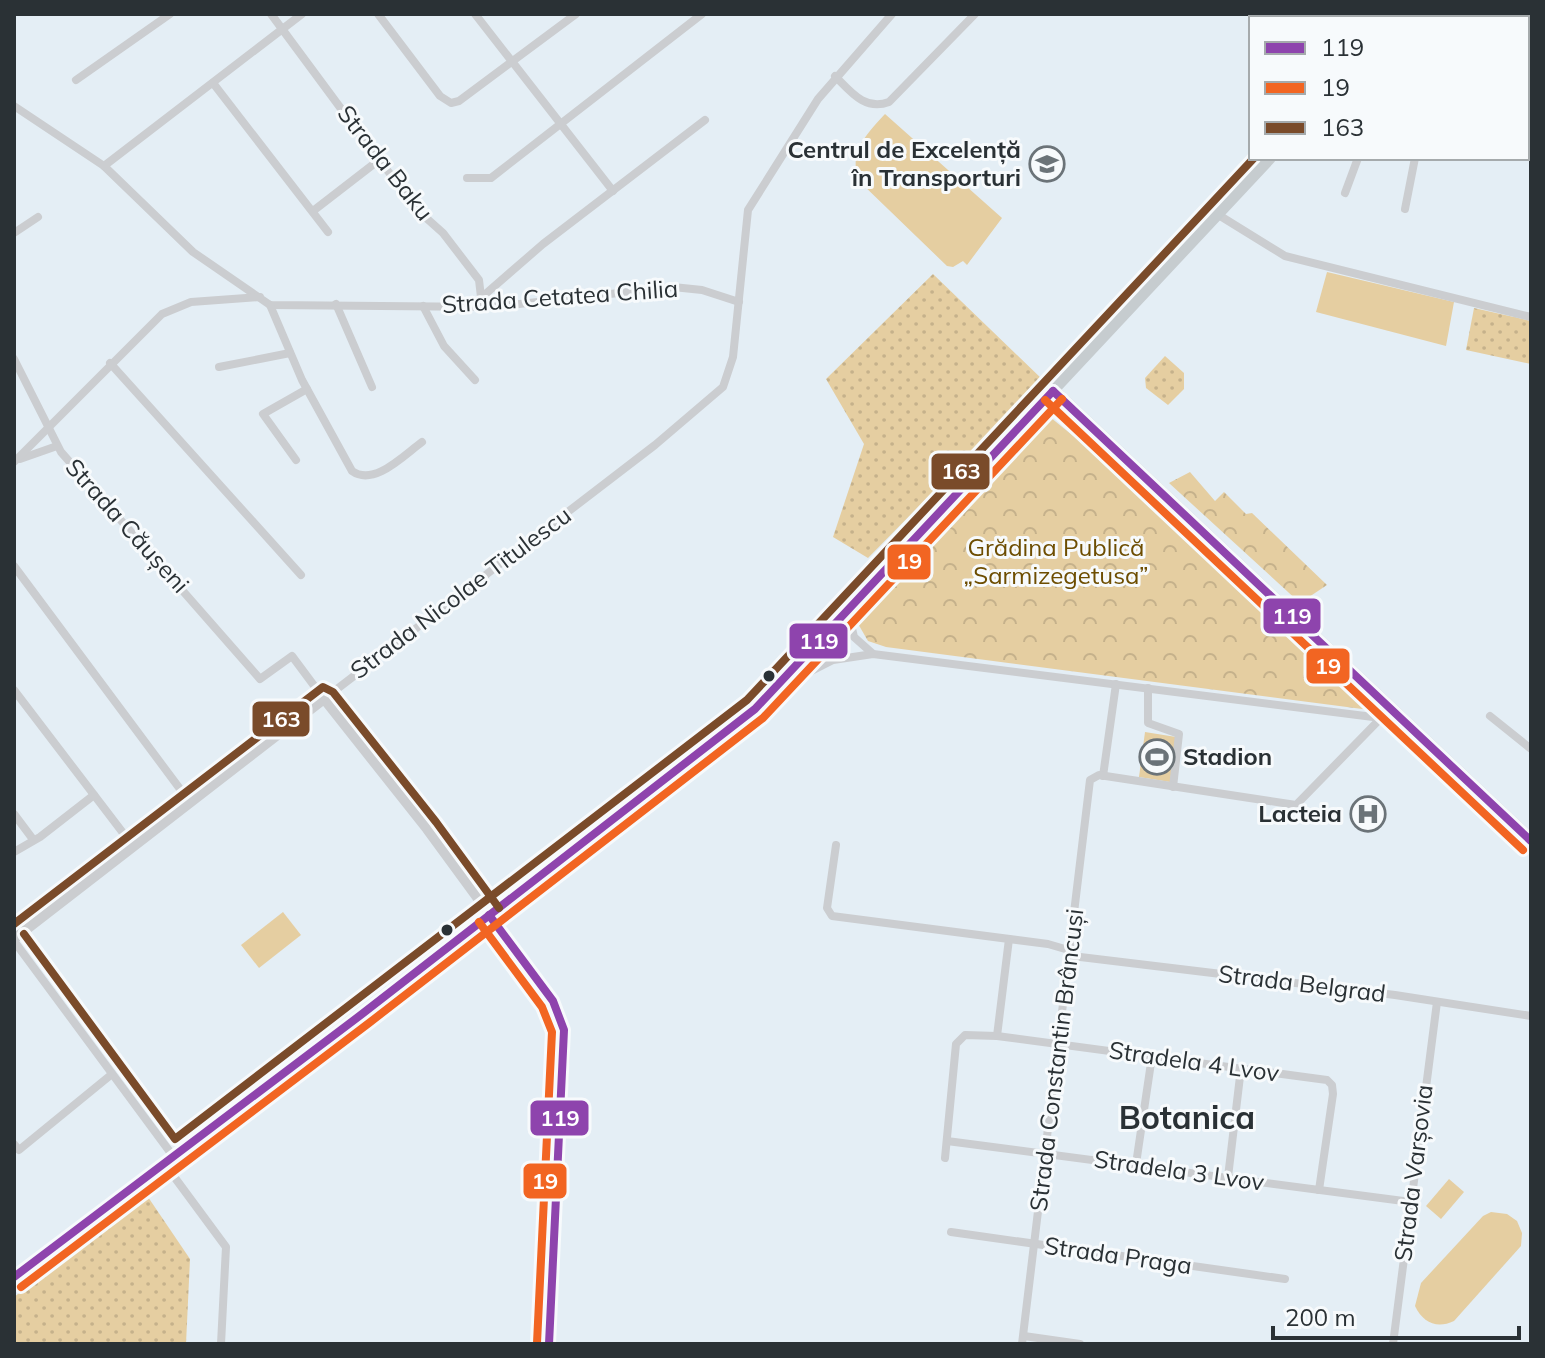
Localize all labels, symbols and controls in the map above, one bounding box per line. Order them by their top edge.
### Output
legend [1249,16,1529,160]
text: 119 [1321,32,1364,62]
text: 19 [1321,72,1350,102]
street label: Strada Baku [331,99,440,226]
text: 163 [1321,112,1364,142]
place label: Centrul de Excelență în Transporturi [787,134,1021,192]
school or university icon: Centrul de Excelență în Transporturi [1028,145,1066,183]
street label: Strada Cetatea Chilia [441,273,679,319]
street label: Strada Căușeni [59,452,196,599]
line badge: 163 [930,452,991,491]
text: 163 [941,457,981,485]
street label: Strada Nicolae Titulescu [344,499,577,685]
park label: Grădina Publică „Sarmizegetusa” [964,532,1148,590]
line badge: 19 [886,543,932,581]
text: 19 [896,547,922,575]
line badge: 119 [1262,597,1322,635]
text: 119 [1272,602,1312,630]
line badge: 119 [788,622,849,660]
text: 119 [799,627,839,655]
line badge: 19 [1305,647,1351,685]
text: 19 [1315,652,1341,680]
unlabelled marker [761,668,777,684]
line badge: 163 [251,700,311,738]
text: 163 [261,705,301,733]
sports icon: Stadion [1138,738,1176,776]
place label: Stadion [1183,741,1272,771]
hospital icon: Lacteia [1349,795,1387,833]
place label: Lacteia [1258,798,1342,828]
street label: Strada Constantin Brâncuși [1023,907,1090,1213]
unlabelled marker [439,922,455,938]
street label: Strada Belgrad [1217,958,1387,1008]
street label: Stradela 4 Lvov [1107,1034,1281,1088]
street label: Strada Varșovia [1387,1083,1440,1263]
district label: Botanica [1119,1097,1255,1137]
line badge: 119 [529,1099,590,1137]
text: 119 [540,1104,580,1132]
street label: Stradela 3 Lvov [1092,1143,1266,1197]
line badge: 19 [522,1162,568,1200]
text: 19 [532,1167,558,1195]
street label: Strada Praga [1042,1230,1194,1280]
scale bar [1273,1290,1519,1340]
text: 200 m [1285,1302,1356,1332]

